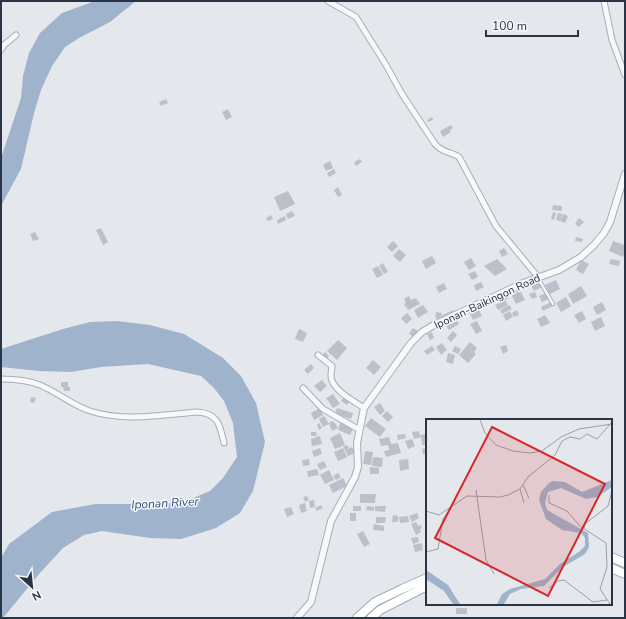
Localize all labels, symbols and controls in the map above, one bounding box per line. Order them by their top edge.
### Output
scale bar [486,12,578,38]
text: 100 m [492,18,527,34]
street label: Iponan-Baikingon Road [432,270,543,333]
inset map [426,419,612,605]
water label: Iponan River [131,493,200,513]
north arrow [12,567,52,607]
text: N [29,587,43,604]

